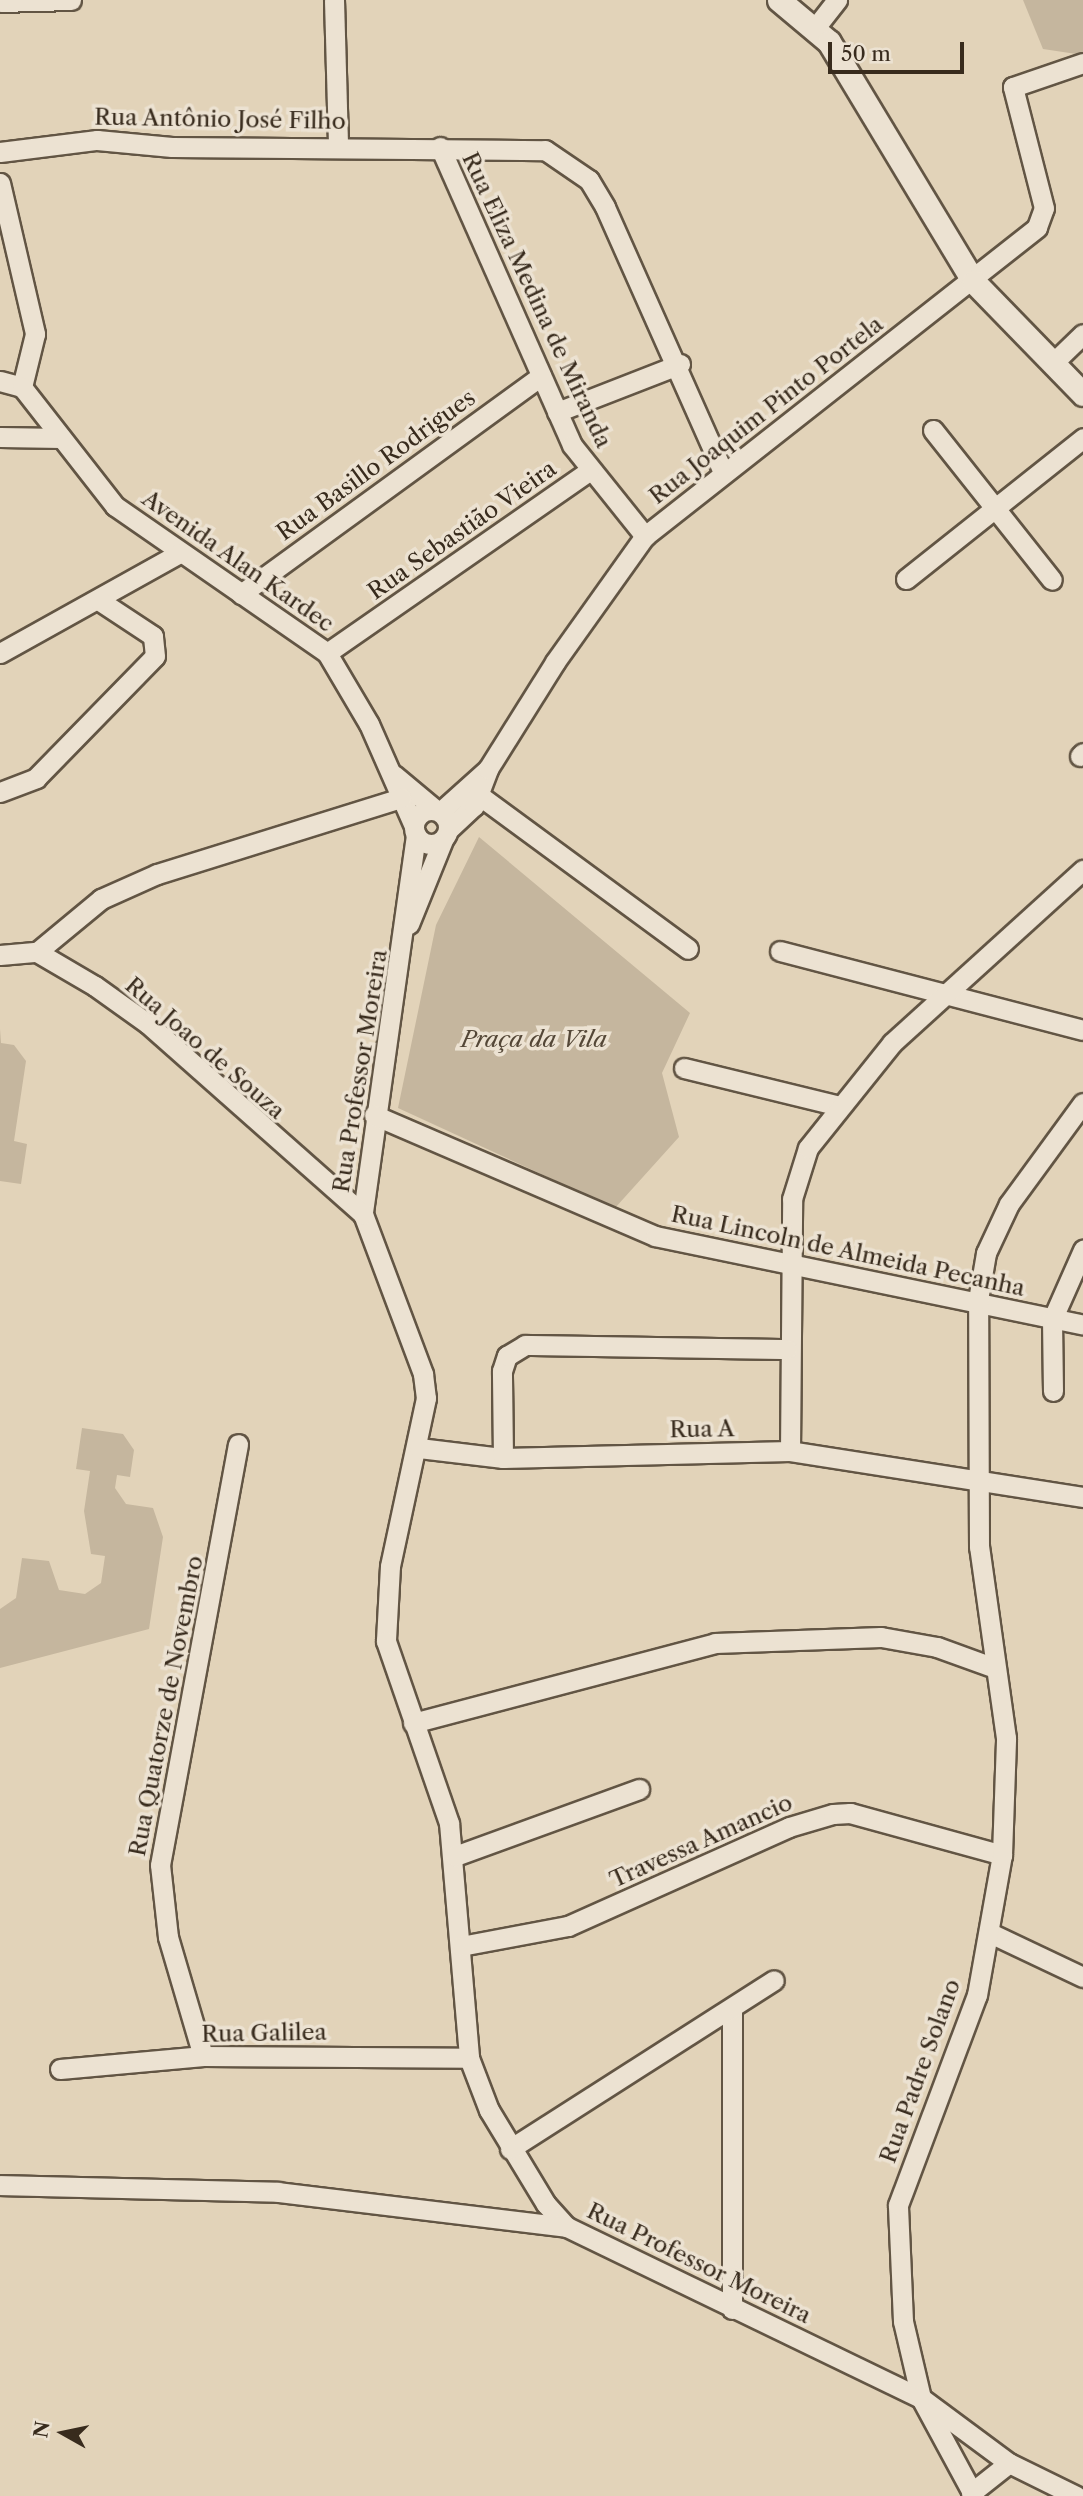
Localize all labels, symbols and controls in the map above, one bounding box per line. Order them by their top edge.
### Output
scale bar [831,28,968,72]
text: 50 m [841,41,891,66]
street label: Rua Antônio José Filho [93,103,347,135]
street label: Rua Eliza Medina de Miranda [456,147,618,453]
street label: Rua Joaquim Pinto Portela [644,310,888,510]
street label: Rua Basillo Rodrigues [271,384,481,546]
street label: Rua Sebastião Vieira [362,454,562,606]
street label: Avenida Alan Kardec [136,484,340,638]
street label: Rua Professor Moreira [327,947,393,1195]
street label: Rua Joao de Souza [119,971,291,1125]
park label: Praça da Vila [461,1025,607,1053]
street label: Rua Lincoln de Almeida Pecanha [668,1200,1028,1302]
street label: Rua A [669,1415,735,1443]
street label: Rua Quatorze de Novembro [123,1553,209,1859]
street label: Travessa Amancio [605,1788,797,1894]
street label: Rua Padre Solano [874,1975,966,2167]
street label: Rua Galilea [201,2018,327,2048]
street label: Rua Professor Moreira [582,2197,816,2329]
north arrow [28,2398,98,2468]
text: N [29,2420,54,2440]

